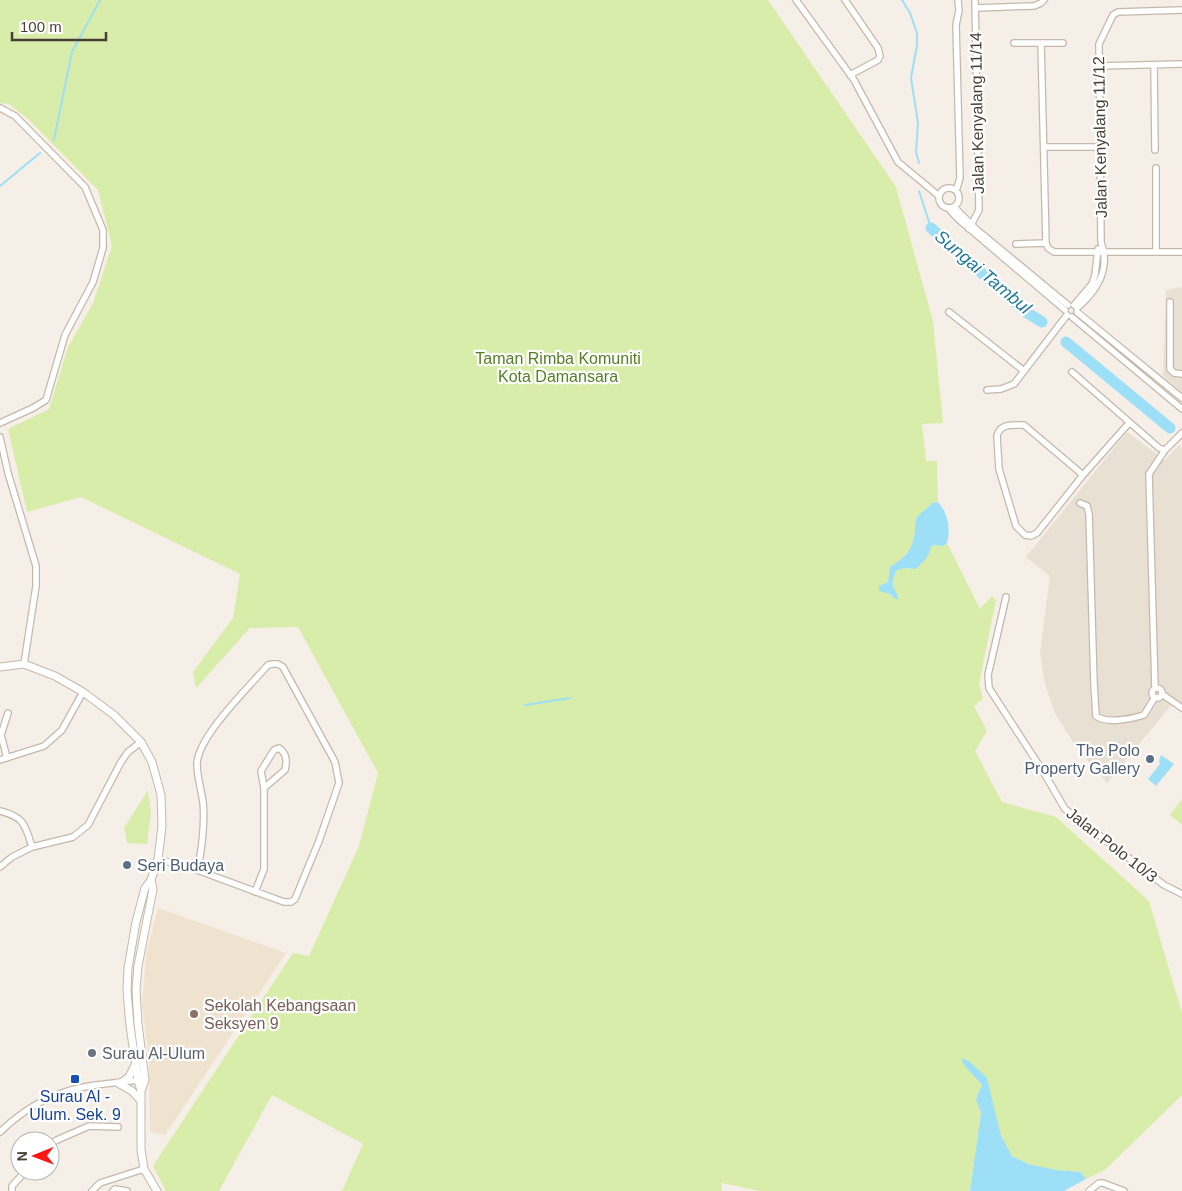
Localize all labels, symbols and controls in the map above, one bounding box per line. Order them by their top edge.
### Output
scale bar [12,10,106,42]
text: 100 m [20,18,62,35]
street label: Jalan Kenyalang 11/14 [967,32,987,194]
street label: Jalan Kenyalang 11/12 [1090,56,1110,218]
water label: Sungai Tambul [931,226,1036,319]
park label: Taman Rimba Komuniti Kota Damansara [475,350,641,385]
place label: The Polo Property Gallery [1024,742,1140,777]
marker: The Polo Property Gallery [1144,753,1156,765]
street label: Jalan Polo 10/3 [1063,804,1161,886]
place label: Seri Budaya [137,857,224,874]
marker: Seri Budaya [121,859,133,871]
place label: Sekolah Kebangsaan Seksyen 9 [204,997,356,1032]
marker: Sekolah Kebangsaan Seksyen 9 [188,1008,200,1020]
place label: Surau Al-Ulum [102,1045,205,1062]
marker: Surau Al-Ulum [86,1047,98,1059]
marker: Surau Al - Ulum. Sek. 9 [69,1073,81,1085]
place label: Surau Al - Ulum. Sek. 9 [29,1088,121,1123]
north arrow [10,1131,60,1181]
text: N [14,1151,30,1161]

